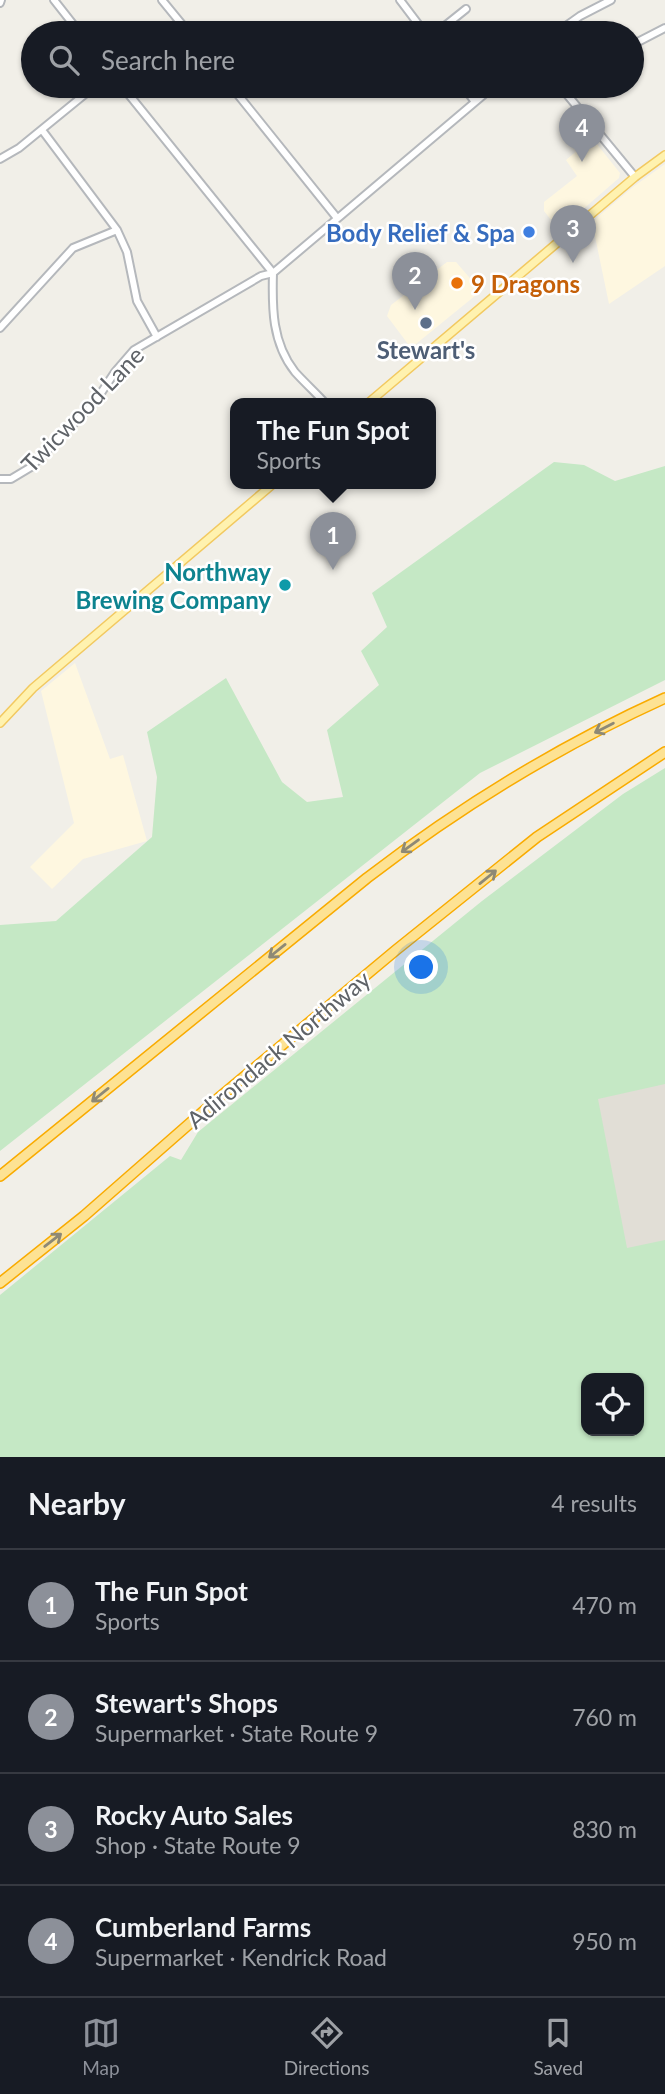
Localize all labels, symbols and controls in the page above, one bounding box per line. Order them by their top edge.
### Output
search box [21,21,644,98]
icon: search [45,41,83,79]
text: Search here [101,44,235,76]
pin: 4 [559,104,605,162]
pin: 3 [550,205,596,263]
place label: Body Relief & Spa [326,218,515,247]
marker: Body Relief & Spa [521,224,537,240]
pin: 2 [392,252,438,310]
place label: 9 Dragons [471,269,580,298]
marker: 9 Dragons [449,275,465,291]
marker: Stewart's [418,315,434,331]
place label: Stewart's [377,335,475,364]
street label: Twicwood Lane [15,340,149,478]
popup [230,398,436,489]
text: The Fun Spot [257,414,409,446]
text: Sports [257,446,321,474]
pin: 1 [310,512,356,570]
place label: Northway Brewing Company [76,557,271,614]
marker: Northway Brewing Company [277,577,293,593]
one-way arrow [594,721,615,735]
one-way arrow [400,838,419,853]
one-way arrow [478,869,496,885]
one-way arrow [268,944,286,959]
your location [404,950,438,984]
street label: Adirondack Northway [180,963,376,1134]
one-way arrow [91,1087,109,1102]
one-way arrow [44,1232,62,1248]
map controls [581,1373,644,1436]
button: locate [581,1373,644,1436]
text: Nearby [28,1485,126,1521]
text: 4 results [551,1489,637,1517]
text: The Fun Spot [95,1575,248,1607]
text: 1 [44,1591,58,1619]
text: 470 m [572,1591,637,1619]
text: Sports [95,1607,160,1635]
text: Stewart's Shops [95,1687,278,1719]
text: 2 [44,1703,58,1731]
text: 760 m [572,1703,637,1731]
text: Supermarket · State Route 9 [95,1719,378,1747]
text: Rocky Auto Sales [95,1799,293,1831]
text: 3 [44,1815,58,1843]
text: 830 m [572,1815,637,1843]
text: Shop · State Route 9 [95,1831,301,1859]
text: Cumberland Farms [95,1911,311,1943]
text: 4 [44,1927,58,1955]
text: 950 m [572,1927,637,1955]
text: Supermarket · Kendrick Road [95,1943,387,1971]
tab: Map [82,2014,120,2079]
tab: Directions [284,2014,370,2079]
tab: Saved [533,2014,583,2079]

